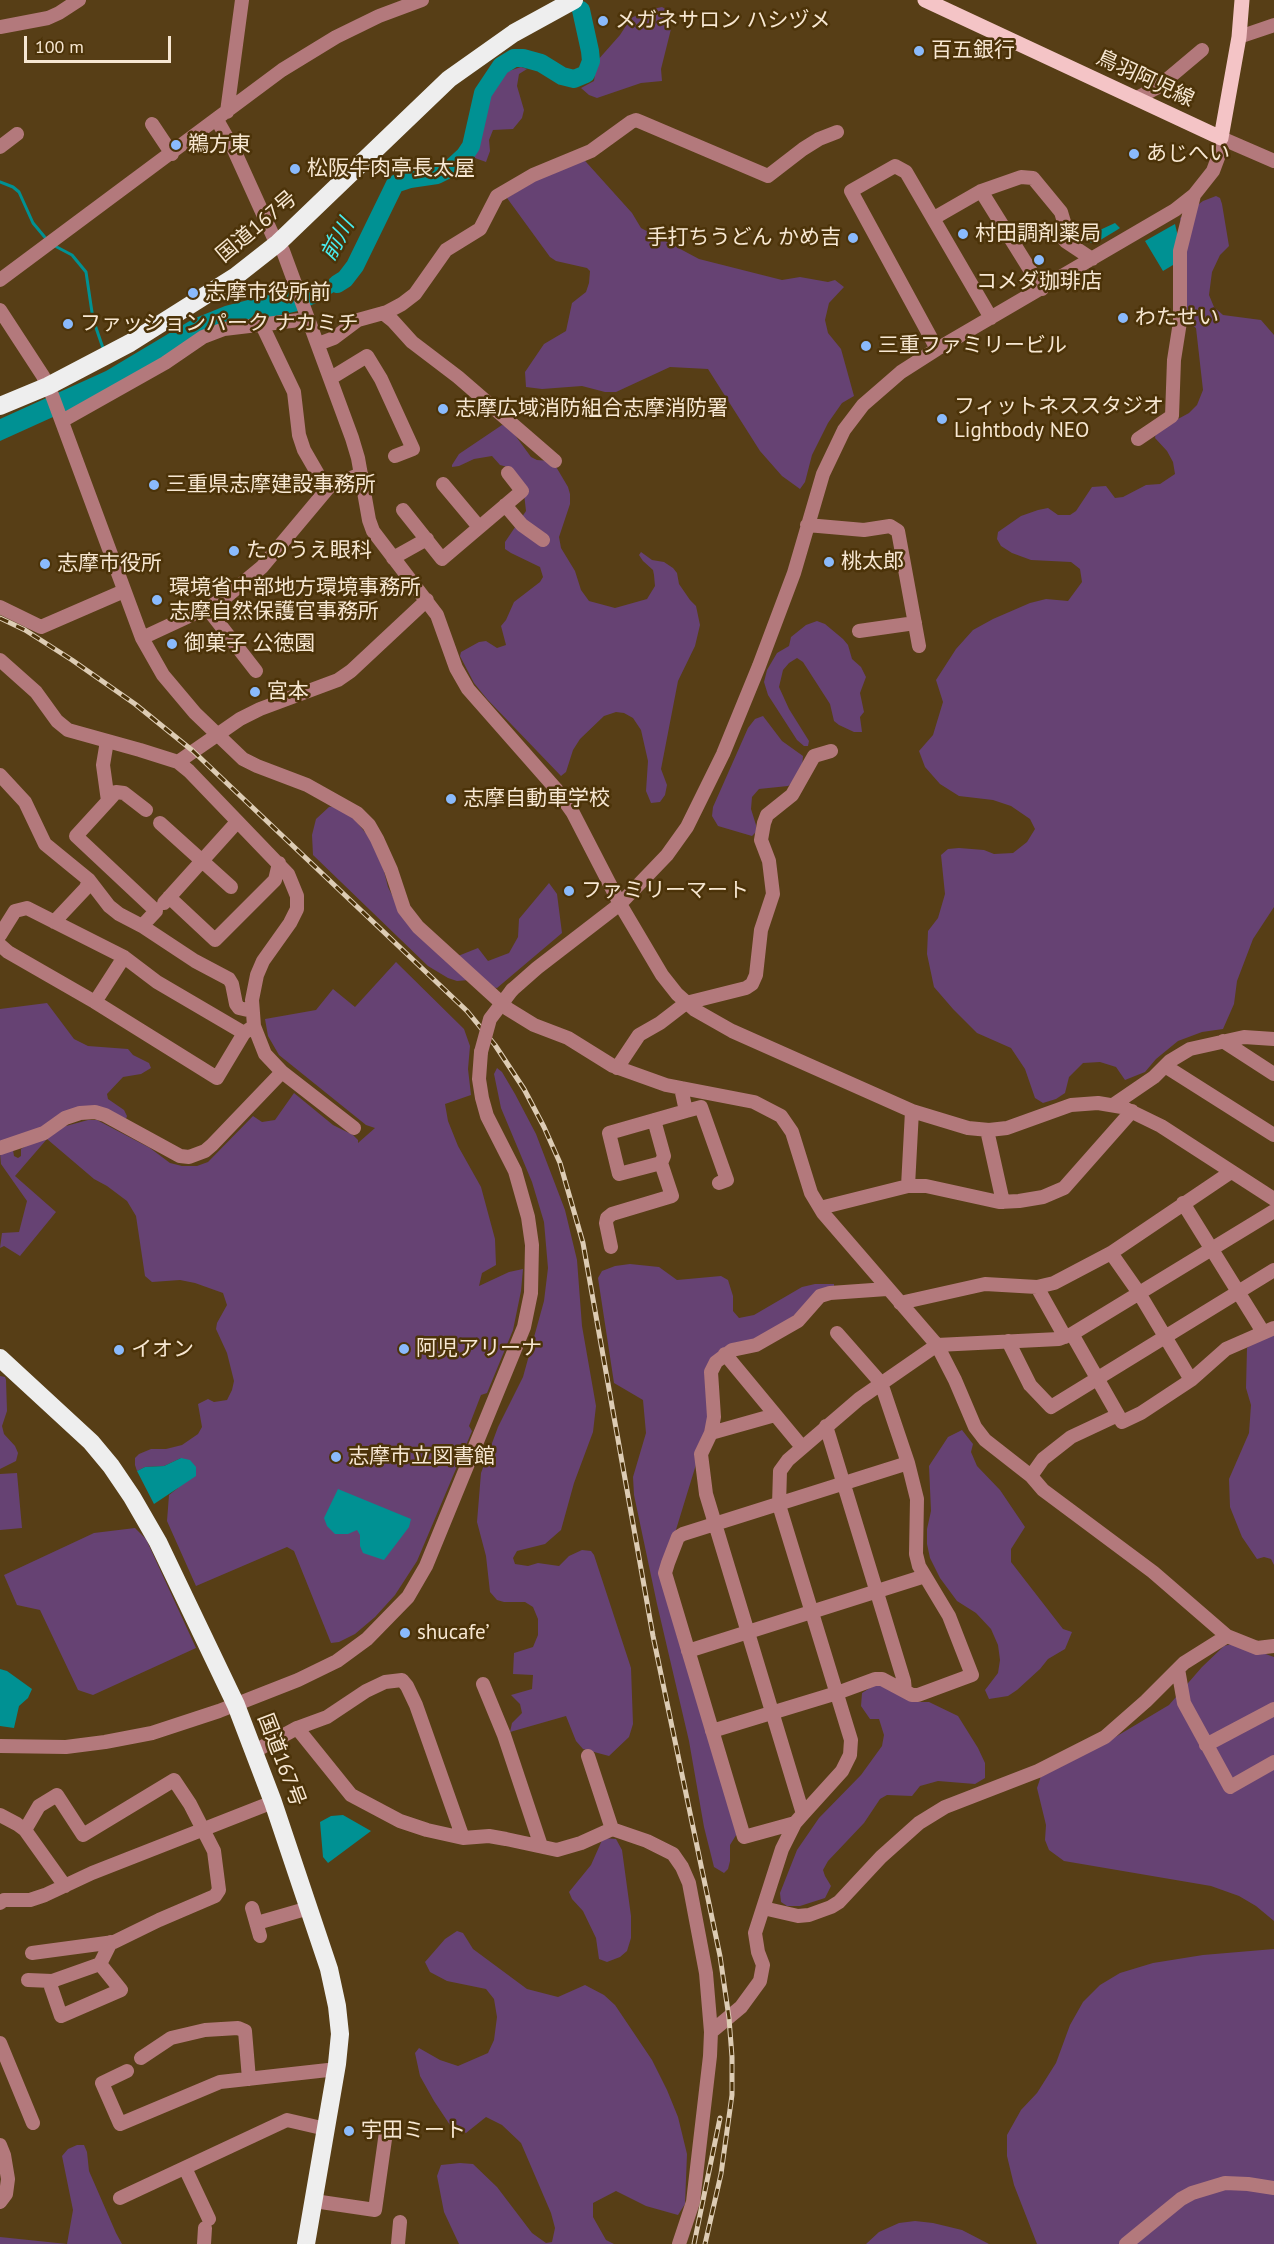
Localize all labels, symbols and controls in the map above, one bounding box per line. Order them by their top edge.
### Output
place label: メガネサロン ハシヅメ [615,8,831,34]
marker: メガネサロン ハシヅメ [596,14,610,28]
scale bar [27,24,174,62]
text: 100 m [35,35,84,58]
place label: 百五銀行 [931,38,1015,64]
marker: 百五銀行 [912,44,926,58]
street label: 鳥羽阿児線 [1092,45,1198,113]
place label: 鵜方東 [188,132,251,158]
marker: 鵜方東 [169,138,183,152]
place label: あじへい [1146,141,1230,167]
marker: あじへい [1127,147,1141,161]
place label: 松阪牛肉亭長太屋 [307,156,475,182]
marker: 松阪牛肉亭長太屋 [288,162,302,176]
street label: 国道167号 [212,186,302,268]
water label: 前川 [316,214,360,266]
place label: 村田調剤薬局 [975,221,1101,247]
place label: 手打ちうどん かめ吉 [646,225,841,251]
marker: 村田調剤薬局 [956,227,970,241]
marker: 手打ちうどん かめ吉 [846,231,860,245]
marker: コメダ珈琲店 [1032,253,1046,267]
place label: コメダ珈琲店 [976,269,1102,295]
place label: 志摩市役所前 [205,280,331,306]
marker: 志摩市役所前 [186,286,200,300]
place label: わたせい [1135,305,1219,331]
place label: ファッションパーク ナカミチ [80,311,359,337]
marker: わたせい [1116,311,1130,325]
marker: ファッションパーク ナカミチ [61,317,75,331]
place label: 三重ファミリービル [878,333,1067,359]
marker: 三重ファミリービル [859,339,873,353]
place label: フィットネススタジオ Lightbody NEO [954,394,1164,444]
place label: 志摩広域消防組合志摩消防署 [455,396,728,422]
marker: 志摩広域消防組合志摩消防署 [436,402,450,416]
marker: フィットネススタジオ Lightbody NEO [935,412,949,426]
place label: 三重県志摩建設事務所 [166,472,376,498]
marker: 三重県志摩建設事務所 [147,478,161,492]
place label: たのうえ眼科 [246,538,372,564]
marker: たのうえ眼科 [227,544,241,558]
place label: 桃太郎 [841,549,904,575]
place label: 志摩市役所 [57,551,162,577]
marker: 桃太郎 [822,555,836,569]
marker: 志摩市役所 [38,557,52,571]
place label: 環境省中部地方環境事務所 志摩自然保護官事務所 [169,575,421,625]
marker: 環境省中部地方環境事務所 志摩自然保護官事務所 [150,593,164,607]
place label: 御菓子 公徳園 [184,631,316,657]
marker: 御菓子 公徳園 [165,637,179,651]
place label: 宮本 [267,679,309,705]
marker: 宮本 [248,685,262,699]
place label: 志摩自動車学校 [463,786,610,812]
marker: 志摩自動車学校 [444,792,458,806]
place label: ファミリーマート [581,878,749,904]
marker: ファミリーマート [562,884,576,898]
place label: 阿児アリーナ [416,1336,542,1362]
place label: イオン [131,1337,194,1363]
marker: 阿児アリーナ [397,1342,411,1356]
marker: イオン [112,1343,126,1357]
place label: 志摩市立図書館 [348,1444,495,1470]
marker: 志摩市立図書館 [329,1450,343,1464]
place label: shucafe’ [417,1620,489,1646]
marker: shucafe’ [398,1626,412,1640]
street label: 国道167号 [252,1710,310,1810]
place label: 宇田ミート [361,2118,466,2144]
marker: 宇田ミート [342,2124,356,2138]

